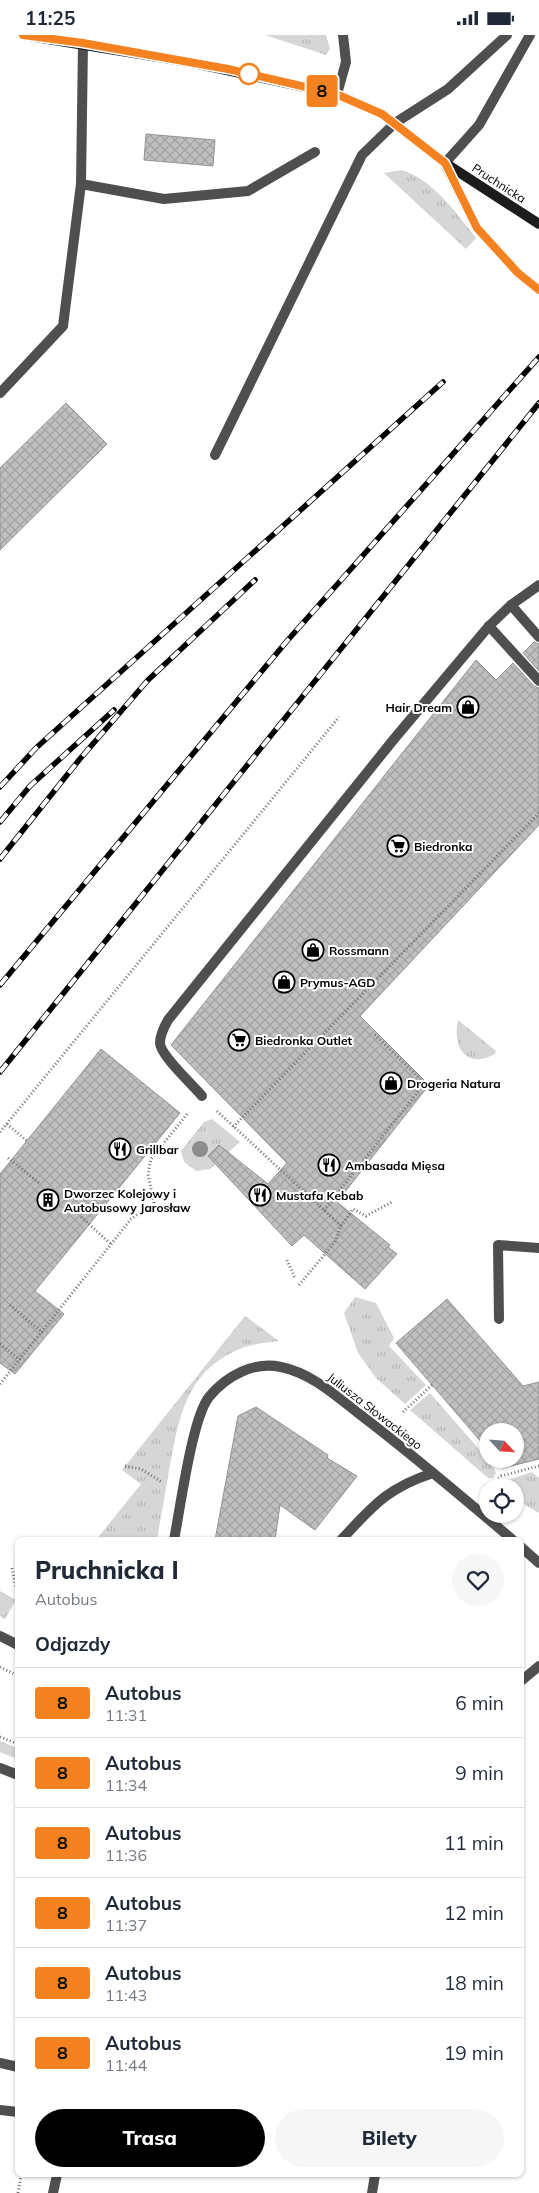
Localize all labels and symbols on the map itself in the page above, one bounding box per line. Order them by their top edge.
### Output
unlabelled marker [238,63,260,85]
line badge: 8 [306,75,338,107]
street label: Pruchnicka [469,160,529,206]
shop icon: Hair Dream [456,695,480,719]
place label: Hair Dream [386,700,452,715]
supermarket icon: Biedronka [386,834,410,858]
place label: Biedronka [414,839,472,854]
shop icon: Rossmann [301,938,325,962]
place label: Rossmann [329,943,389,958]
shop icon: Prymus-AGD [272,970,296,994]
place label: Prymus-AGD [300,975,375,990]
supermarket icon: Biedronka Outlet [227,1028,251,1052]
place label: Biedronka Outlet [255,1033,353,1048]
shop icon: Drogeria Natura [379,1071,403,1095]
place label: Drogeria Natura [407,1076,501,1091]
restaurant icon: Grillbar [108,1137,132,1161]
place label: Grillbar [136,1142,179,1157]
restaurant icon: Ambasada Mięsa [317,1153,341,1177]
place label: Ambasada Mięsa [345,1158,445,1173]
restaurant icon: Mustafa Kebab [248,1183,272,1207]
place label: Dworzec Kolejowy i Autobusowy Jarosław [64,1186,191,1215]
building icon: Dworzec Kolejowy i Autobusowy Jarosław [36,1188,60,1212]
place label: Mustafa Kebab [276,1188,363,1203]
street label: Juliusza Słowackiego [325,1369,425,1453]
north arrow [479,1423,524,1467]

